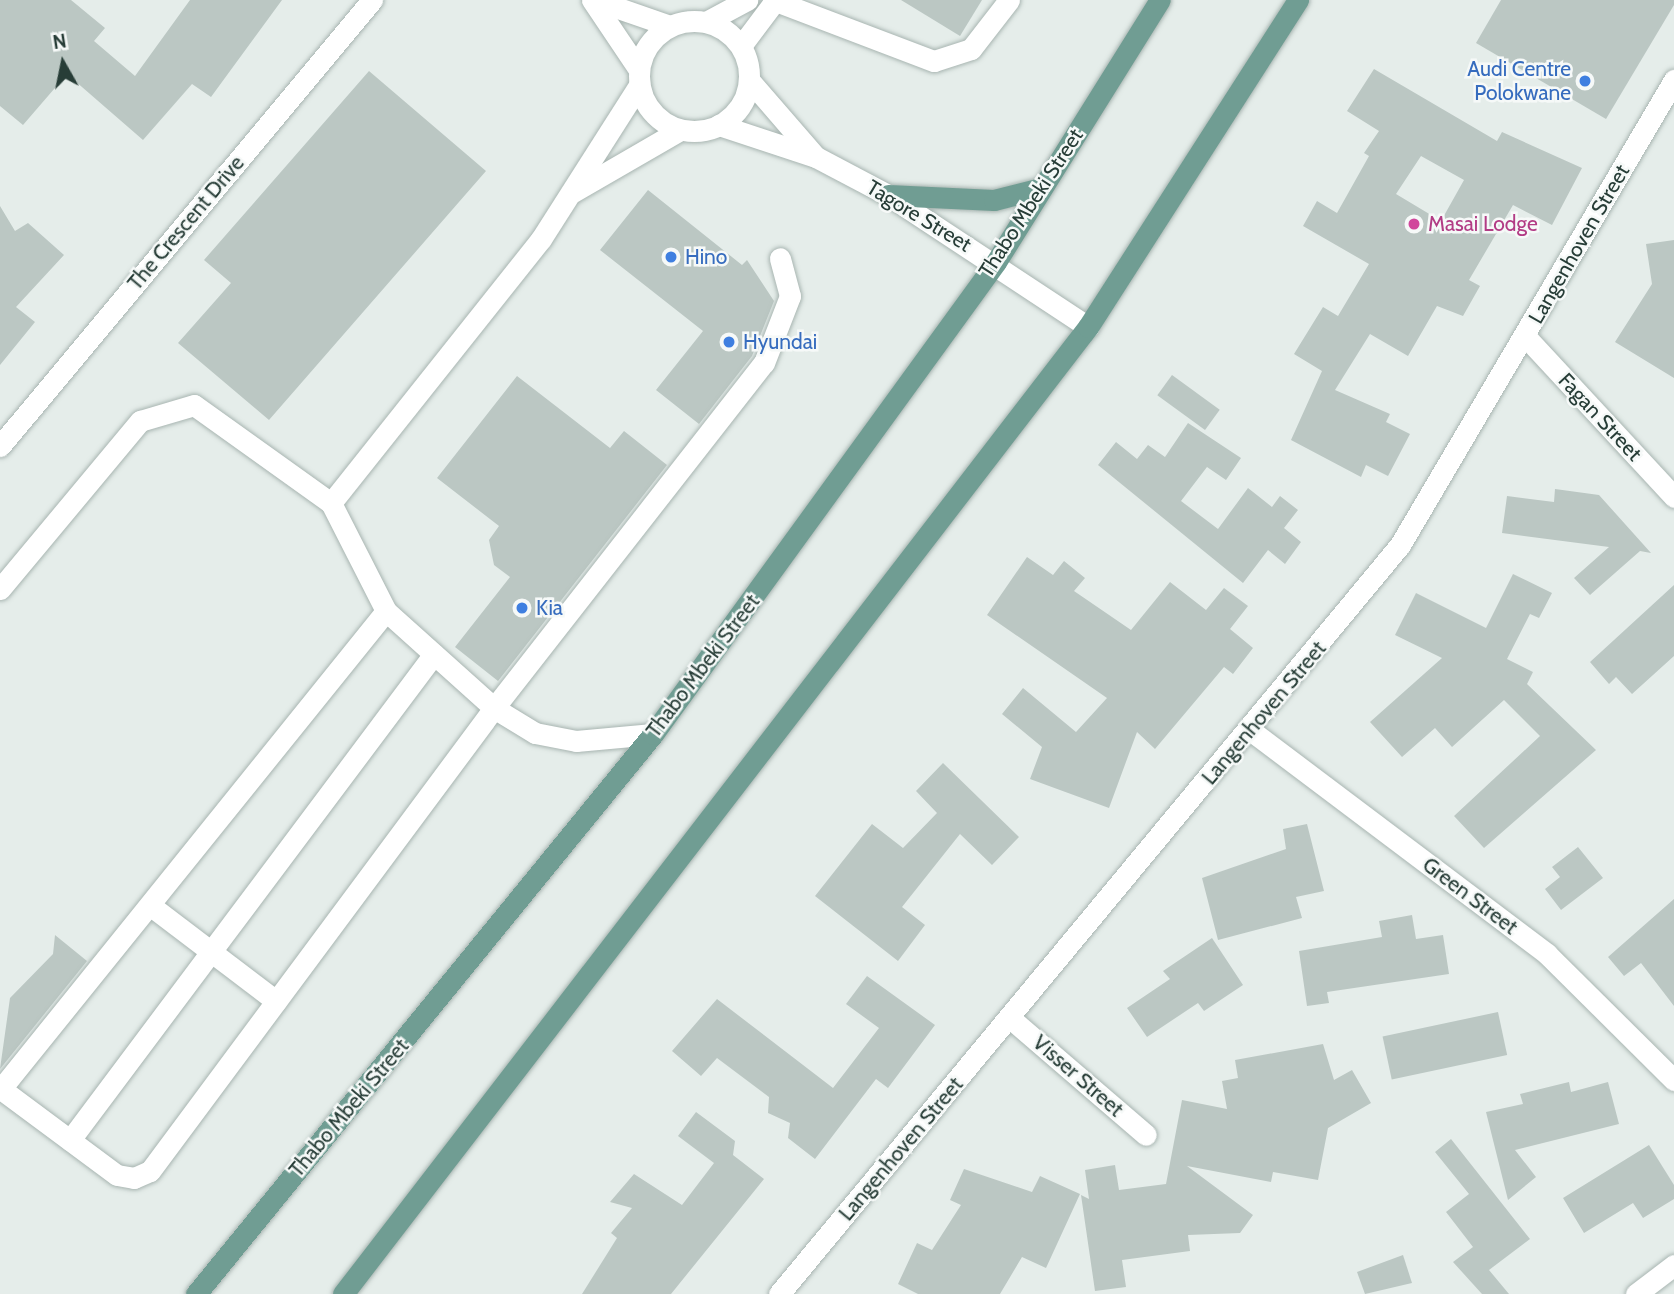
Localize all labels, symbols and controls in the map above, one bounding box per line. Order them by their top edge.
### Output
north arrow [28,28,98,98]
text: N [51,29,68,54]
place label: Audi Centre Polokwane [1467,56,1571,106]
marker: Audi Centre Polokwane [1577,73,1593,89]
street label: Thabo Mbeki Street [974,124,1088,282]
street label: The Crescent Drive [123,151,249,295]
street label: Langenhoven Street [1523,160,1635,328]
street label: Tagore Street [862,175,976,257]
place label: Masai Lodge [1428,211,1538,237]
marker: Masai Lodge [1406,216,1422,232]
place label: Hino [685,244,727,270]
marker: Hino [663,249,679,265]
place label: Hyundai [743,329,817,355]
marker: Hyundai [721,334,737,350]
street label: Fagan Street [1553,368,1647,466]
street label: Thabo Mbeki Street [641,590,765,742]
place label: Kia [536,595,563,621]
marker: Kia [514,600,530,616]
street label: Langenhoven Street [1197,636,1331,790]
street label: Green Street [1418,852,1522,940]
street label: Visser Street [1028,1030,1128,1122]
street label: Thabo Mbeki Street [284,1034,414,1182]
street label: Langenhoven Street [834,1072,968,1226]

